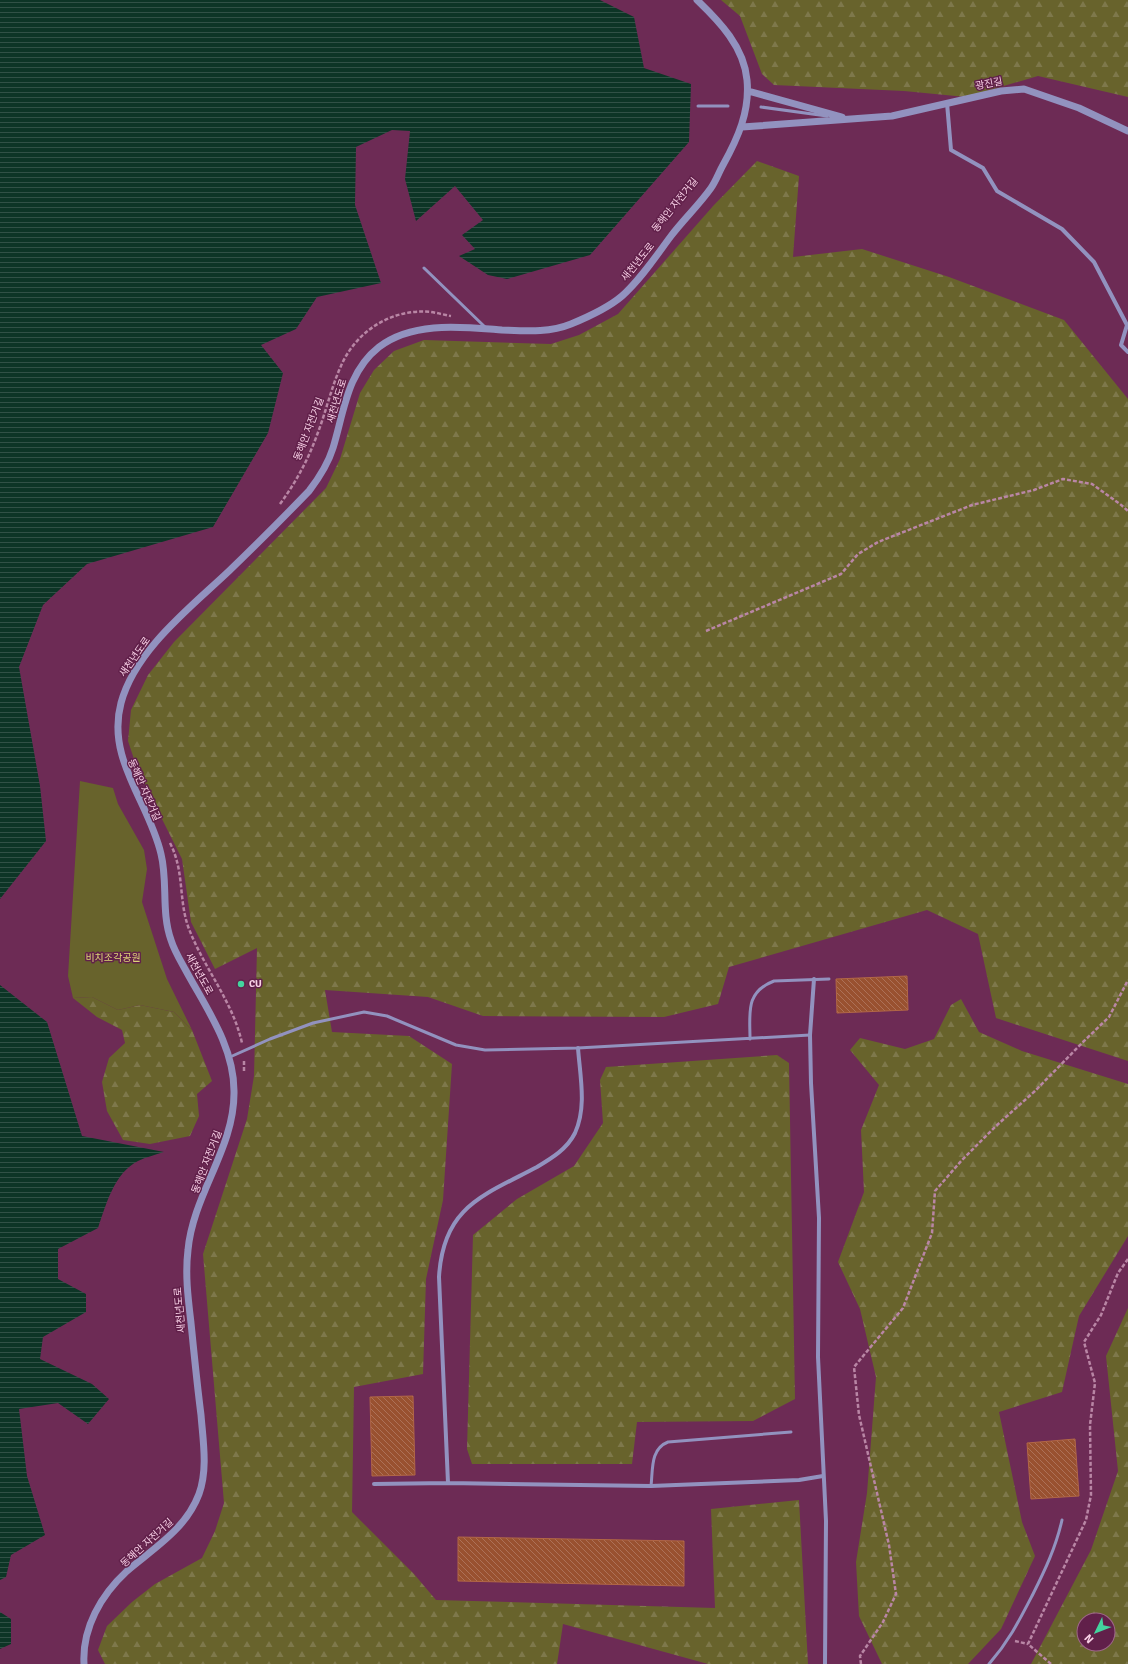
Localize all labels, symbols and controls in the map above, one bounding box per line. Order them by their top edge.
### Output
street label: 광진길 [974,75,1004,93]
street label: 동해안 자전거길 [649,175,701,235]
street label: 새천년도로 [619,240,657,284]
street label: 새천년도로 [325,377,349,425]
street label: 동해안 자전거길 [291,396,327,462]
street label: 새천년도로 [117,635,153,679]
street label: 동해안 자전거길 [125,757,163,823]
street label: 새천년도로 [183,951,215,997]
park label: 비치조각공원 [85,952,141,964]
place label: CU [249,978,262,990]
marker: CU [236,979,246,989]
street label: 동해안 자전거길 [189,1129,225,1195]
street label: 새천년도로 [172,1287,188,1333]
street label: 동해안 자전거길 [118,1516,176,1570]
north arrow [1076,1612,1116,1652]
text: N [1082,1631,1096,1646]

